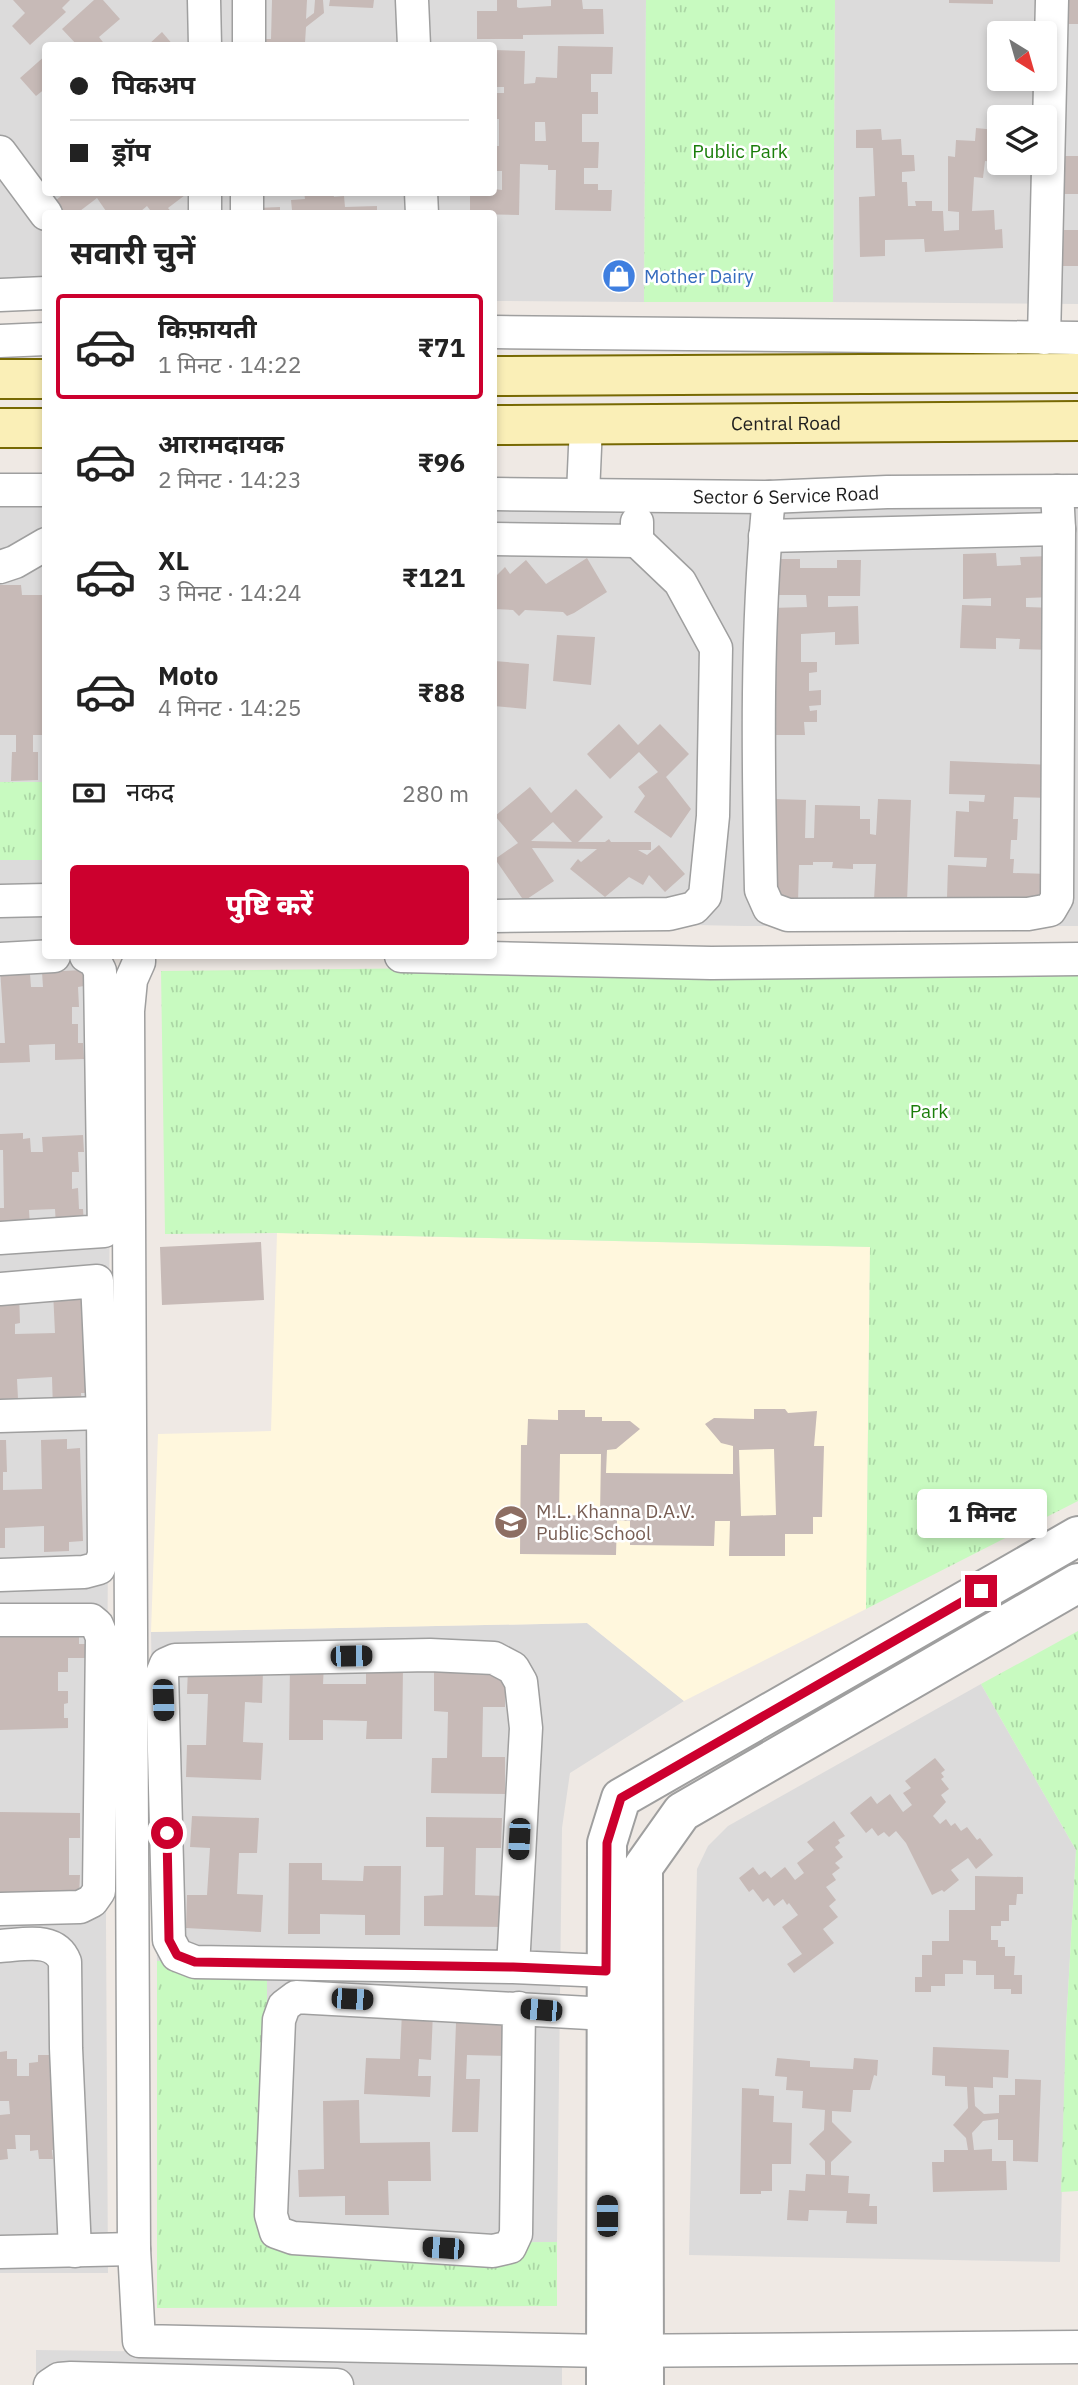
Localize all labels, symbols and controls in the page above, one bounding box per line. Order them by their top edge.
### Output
north arrow [987,21,1057,91]
map controls [987,21,1057,175]
text: पिकअप [112,67,195,101]
button: layers [987,105,1057,175]
text: ड्रॉप [112,134,150,168]
park label: Public Park [692,139,788,163]
text: सवारी चुनें [70,231,195,273]
shop icon: Mother Dairy [600,257,638,295]
place label: Mother Dairy [644,264,754,288]
text: किफ़ायती [158,311,257,345]
icon: car [74,315,137,378]
text: ₹71 [417,330,465,364]
text: 1 मिनट · 14:22 [158,349,302,379]
street label: Central Road [731,411,841,435]
text: आरामदायक [158,426,284,460]
icon: car [74,430,137,493]
text: ₹96 [417,445,465,479]
text: 2 मिनट · 14:23 [158,464,302,494]
street label: Sector 6 Service Road [693,480,880,509]
text: XL [158,543,189,577]
icon: car [74,545,137,608]
text: ₹121 [402,560,465,594]
text: 3 मिनट · 14:24 [158,577,302,607]
text: Moto [158,658,218,692]
icon: car [74,660,137,723]
text: ₹88 [417,675,465,709]
text: 4 मिनट · 14:25 [158,692,302,722]
icon: cash [70,774,108,812]
text: नकद [126,774,174,808]
text: 280 m [402,778,469,808]
button: पुष्टि करें [70,865,469,945]
park label: Park [910,1099,948,1123]
callout: 1 मिनट [916,1490,1046,1538]
text: 1 मिनट [948,1498,1016,1528]
place label: M.L. Khanna D.A.V. Public School [536,1499,695,1545]
school or university icon: M.L. Khanna D.A.V. Public School [492,1503,530,1541]
route end [965,1575,997,1607]
car [330,1645,373,1667]
car [152,1679,175,1721]
route start [151,1817,183,1849]
car [508,1817,531,1861]
car [331,1987,374,2011]
car [520,1998,563,2022]
car [597,2195,618,2237]
car [422,2236,465,2260]

